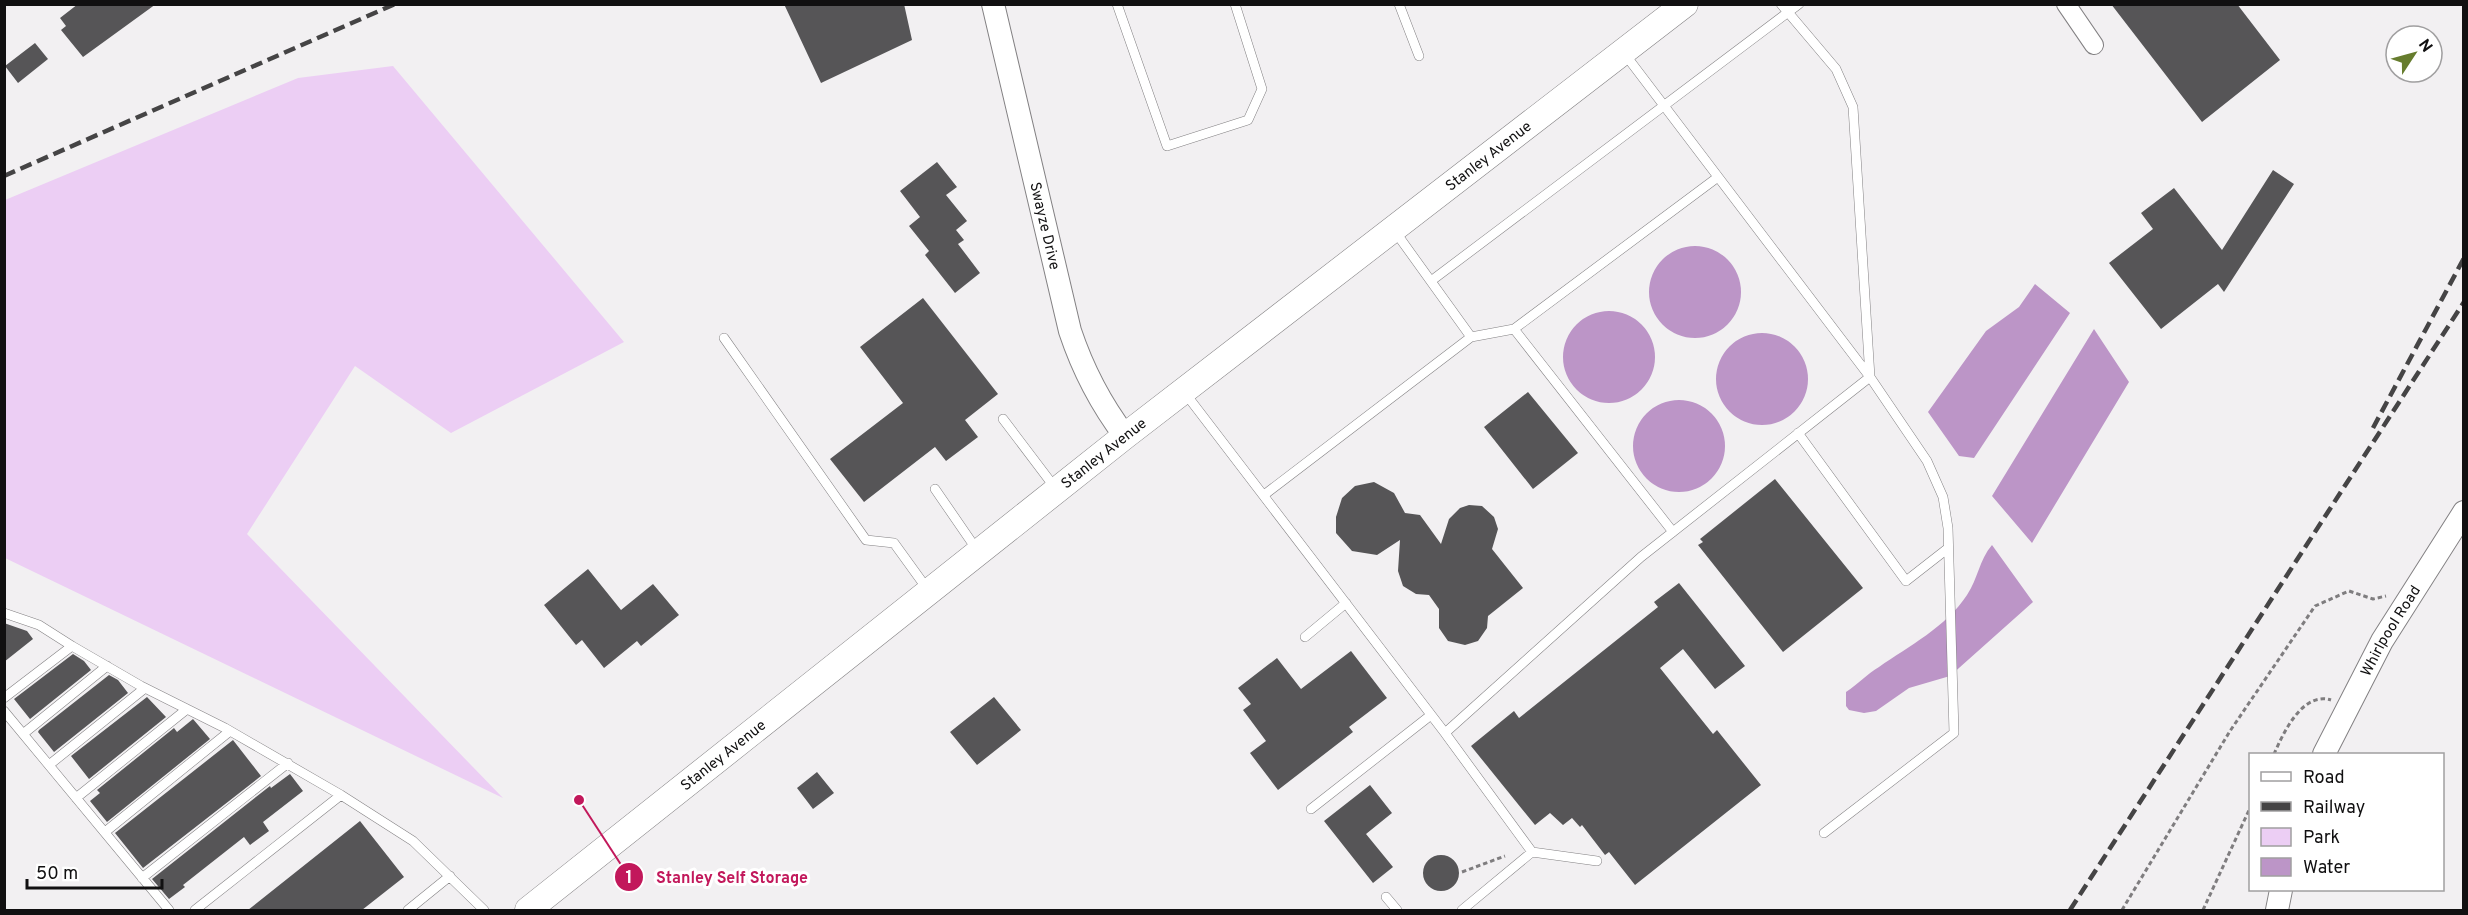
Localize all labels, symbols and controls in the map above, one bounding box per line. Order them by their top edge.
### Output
north arrow [2384,24,2444,84]
text: N [2413,36,2436,57]
street label: Stanley Avenue [1442,118,1536,196]
street label: Swayze Drive [1024,181,1063,272]
street label: Stanley Avenue [1058,415,1151,494]
street label: Whirlpool Road [2357,582,2426,680]
street label: Stanley Avenue [677,717,770,796]
legend [2249,753,2444,891]
text: Road [2303,767,2345,790]
text: Railway [2303,797,2365,820]
text: Park [2303,827,2340,850]
scale bar [27,852,162,890]
text: Water [2303,857,2350,880]
callout: Stanley Self Storage [614,860,820,894]
text: 50 m [36,863,78,886]
text: 1 [625,867,633,890]
text: Stanley Self Storage [656,869,808,889]

